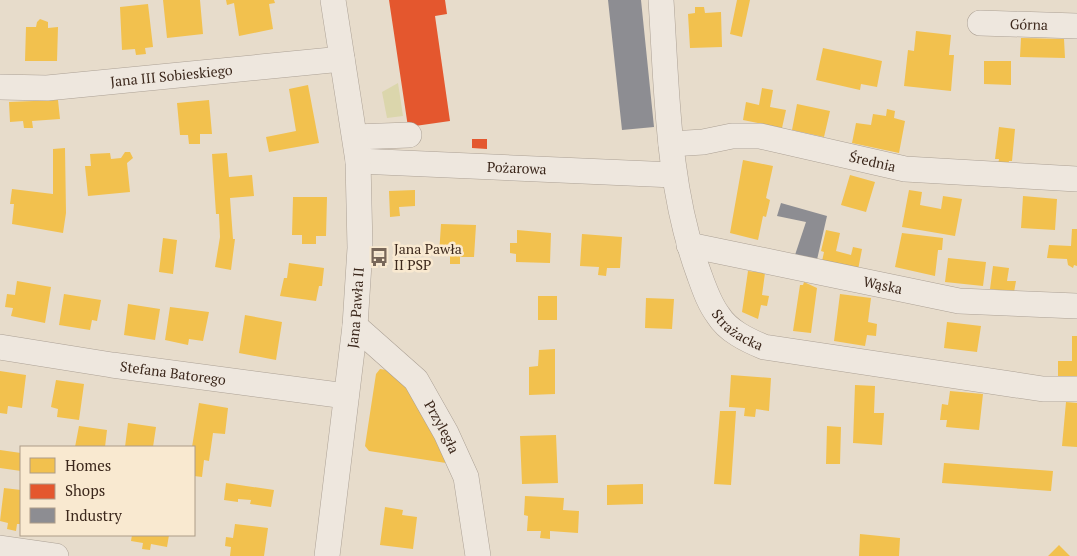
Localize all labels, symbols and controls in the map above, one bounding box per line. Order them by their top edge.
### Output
street label: Górna [1010,14,1048,34]
street label: Jana III Sobieskiego [109,60,234,91]
street label: Średnia [847,147,898,176]
street label: Pożarowa [487,157,547,178]
place label: Jana Pawła II PSP [394,239,462,274]
bus stop icon: Jana Pawła II PSP [368,246,390,268]
street label: Jana Pawła II [342,267,368,349]
street label: Wąska [862,271,904,298]
street label: Strażacka [708,305,766,355]
street label: Stefana Batorego [119,356,227,389]
street label: Przyległa [420,397,464,456]
legend [20,446,195,536]
text: Homes [65,455,111,475]
text: Shops [65,480,105,500]
text: Industry [65,505,122,525]

